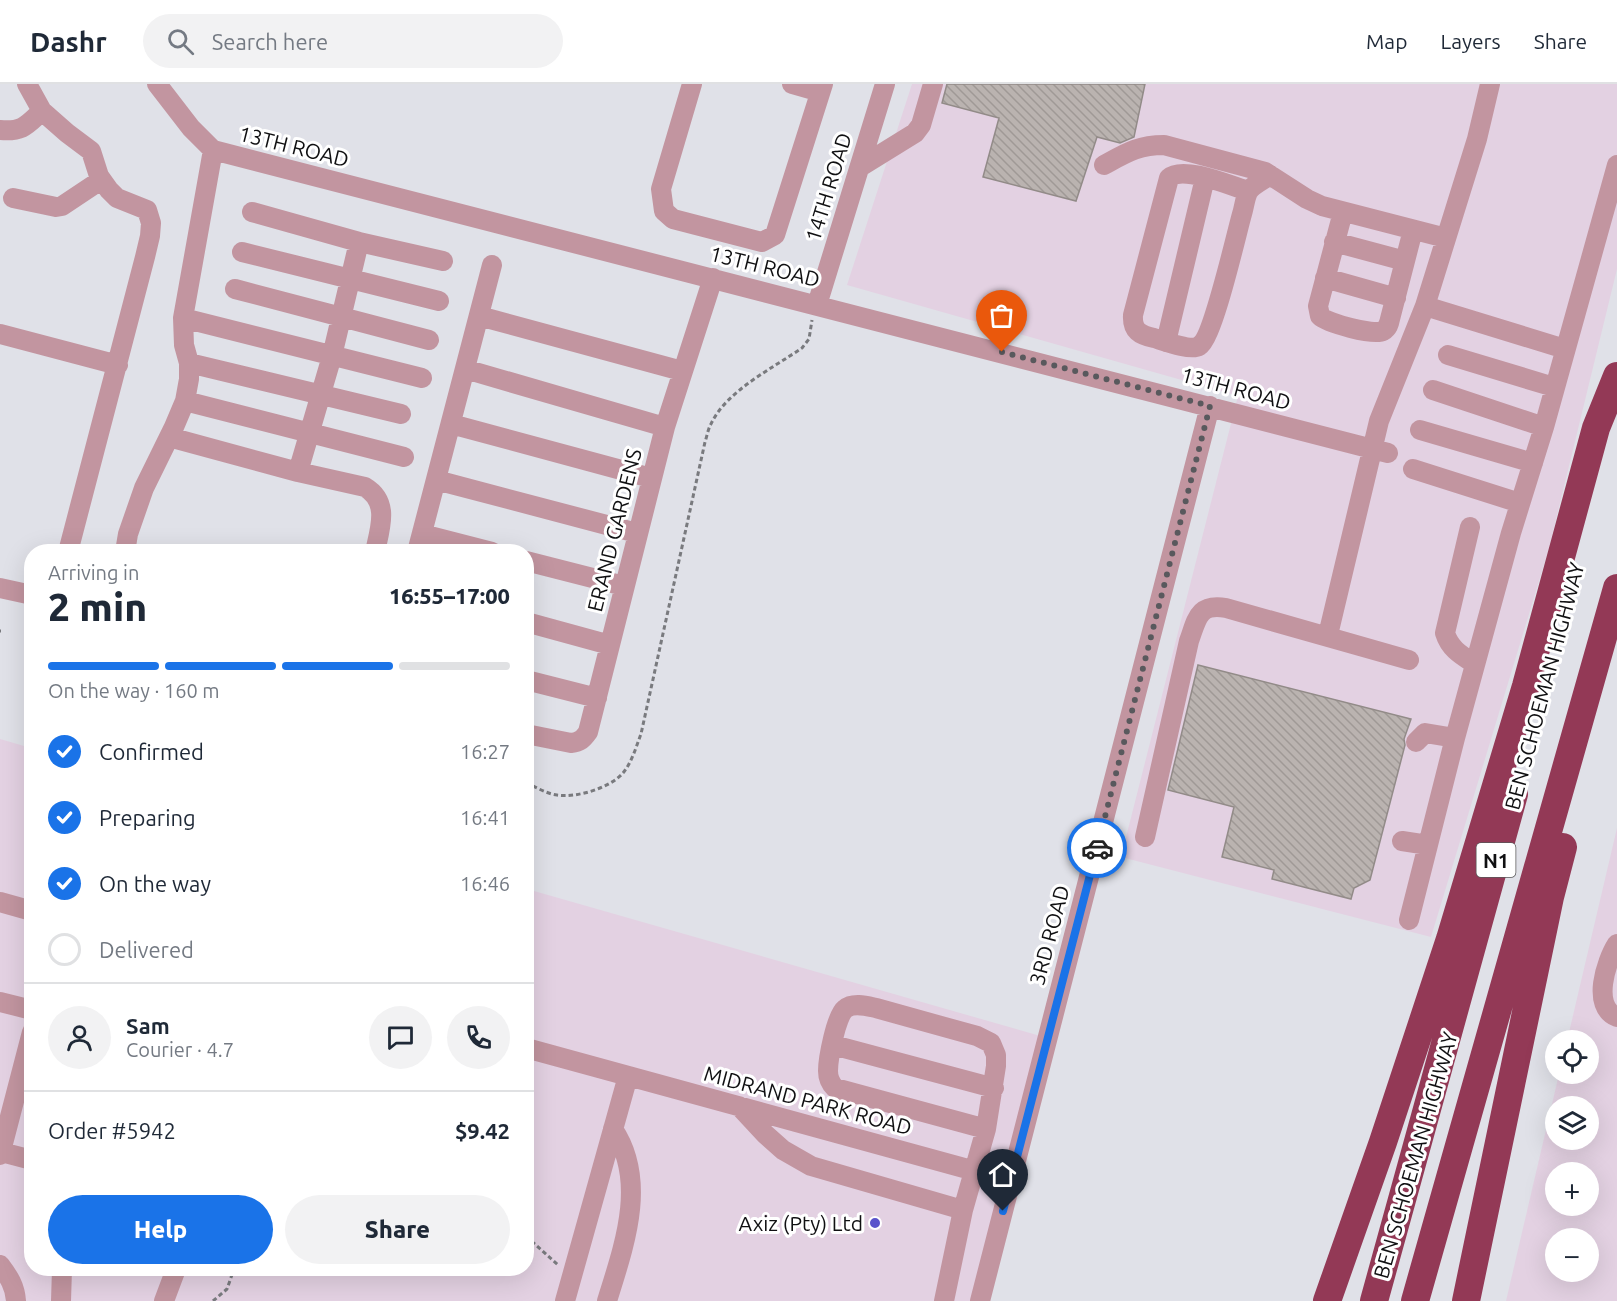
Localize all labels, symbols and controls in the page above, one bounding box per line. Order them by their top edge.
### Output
search box [143,14,563,68]
icon: search [164,25,197,58]
text: Dashr [30,26,107,57]
text: Search here [212,29,328,54]
text: Map [1366,29,1407,53]
text: Layers [1440,29,1501,53]
text: Share [1534,29,1587,53]
street label: 13TH ROAD [237,121,351,171]
street label: 14TH ROAD [800,130,856,244]
street label: 13TH ROAD [708,241,822,291]
pin [976,290,1027,352]
icon: bag [985,299,1018,332]
street label: 13TH ROAD [1179,362,1293,414]
street label: ERAND GARDENS [582,446,646,614]
street label: BEN SCHOEMAN HIGHWAY [1499,560,1589,812]
text: Arriving in [48,561,139,584]
text: 16:55–17:00 [389,583,510,608]
text: 2 min [48,585,147,628]
text: On the way · 160 m [48,679,220,702]
icon: check [48,735,81,768]
text: Confirmed [99,739,204,764]
text: 16:27 [460,740,510,763]
icon: check [48,801,81,834]
text: Preparing [99,805,196,830]
text: 16:41 [460,806,510,829]
courier [1067,818,1127,878]
icon: car [1081,832,1114,865]
road number: N1 [1476,843,1516,877]
icon: check [48,867,81,900]
text: On the way [99,871,211,896]
text: 16:46 [460,872,510,895]
street label: 3RD ROAD [1024,883,1074,987]
text: Delivered [99,937,194,962]
button: person [48,1006,111,1069]
button: chat [369,1006,432,1069]
button: phone [447,1006,510,1069]
text: Sam [126,1013,170,1038]
street label: BEN SCHOEMAN HIGHWAY [1368,1029,1462,1281]
map controls [1545,1030,1599,1282]
button: locate [1545,1030,1599,1084]
text: Courier · 4.7 [126,1038,234,1061]
street label: MIDRAND PARK ROAD [702,1061,914,1139]
button: layers [1545,1096,1599,1150]
text: Order #5942 [48,1118,176,1143]
text: $9.42 [455,1118,510,1143]
pin [977,1149,1028,1211]
icon: home [986,1158,1019,1191]
button: + [1545,1162,1599,1216]
button: Help [48,1195,273,1264]
button: Share [285,1195,510,1264]
place label: Axiz (Pty) Ltd [738,1211,863,1235]
marker: Axiz (Pty) Ltd [868,1216,882,1230]
button: − [1545,1228,1599,1282]

